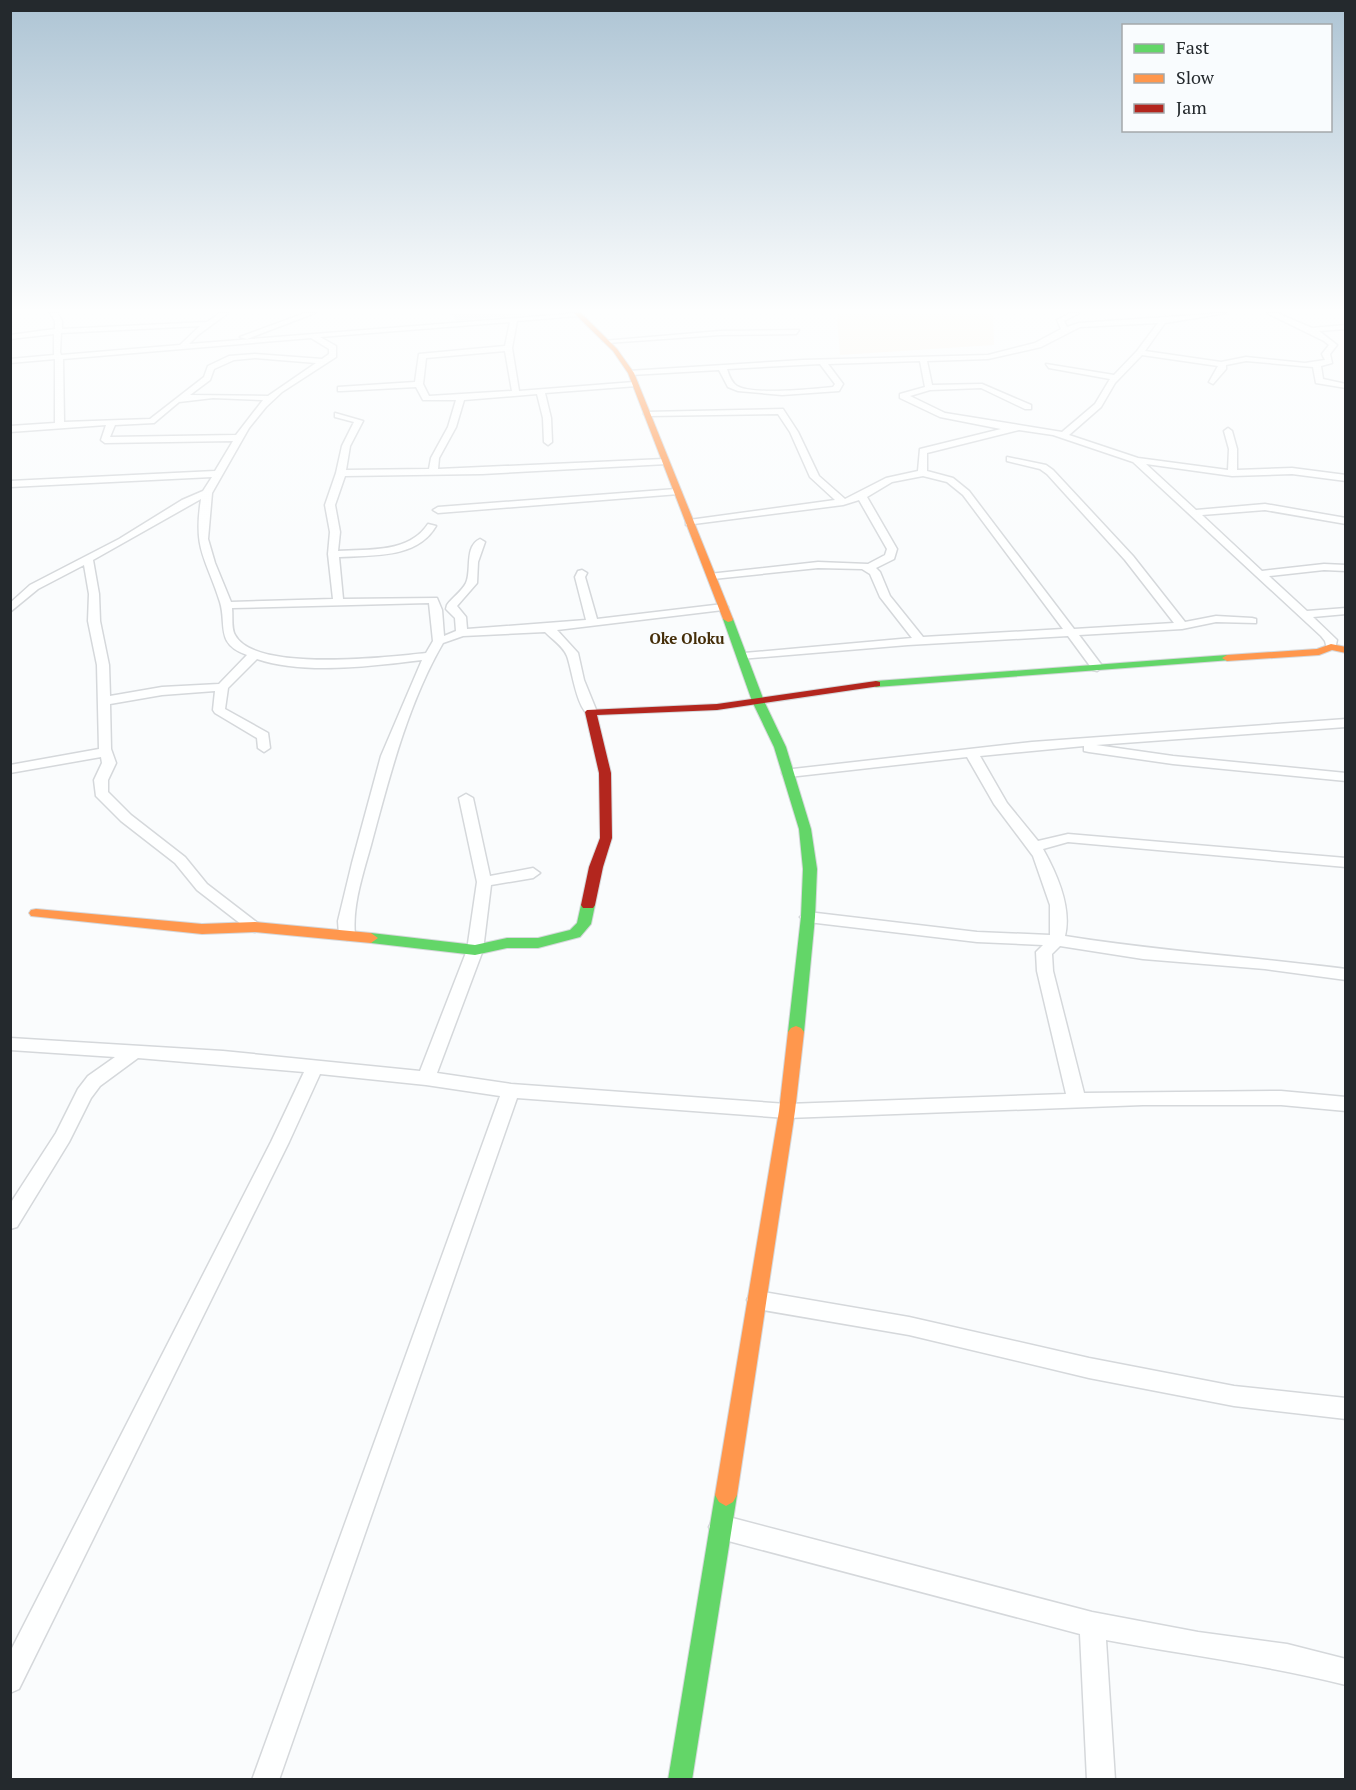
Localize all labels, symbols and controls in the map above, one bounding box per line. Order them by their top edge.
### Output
legend [1122,24,1332,132]
text: Fast [1176,35,1210,59]
text: Slow [1176,65,1215,89]
text: Jam [1176,95,1207,119]
district label: Oke Oloku [649,628,725,648]

